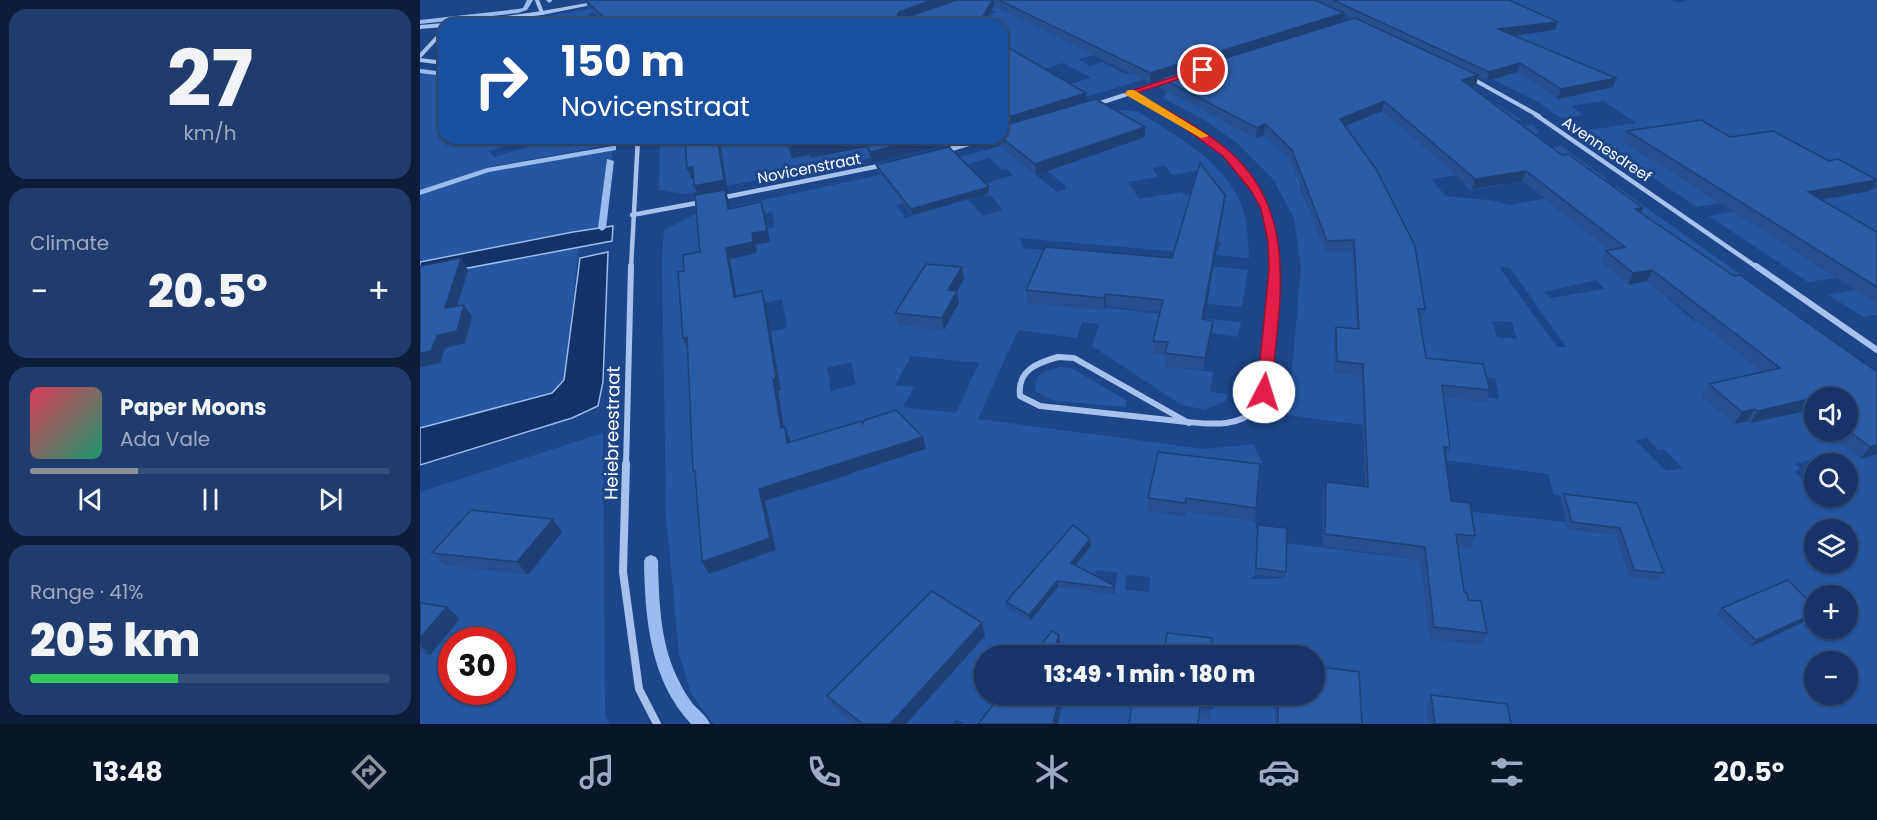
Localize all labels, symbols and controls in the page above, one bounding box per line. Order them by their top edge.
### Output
text: 27 [167,24,253,133]
text: 150 m [561,32,685,91]
icon: right [462,42,540,120]
pin [1177,44,1228,95]
icon: arrive [1186,53,1219,86]
text: Novicenstraat [561,88,750,125]
street label: Avennesdreef [1558,111,1656,187]
text: km/h [183,119,237,147]
street label: Novicenstraat [756,148,862,188]
text: Climate [30,229,109,257]
text: 20.5° [148,260,268,323]
text: − [30,268,48,315]
text: + [367,268,390,315]
position arrow [1232,360,1296,424]
street label: Heiebreestraat [598,366,626,500]
map controls [1804,387,1858,705]
button: sound [1804,387,1858,441]
text: Paper Moons [120,392,267,423]
text: Ada Vale [120,425,210,453]
button: search [1804,453,1858,507]
icon: previous [74,483,107,516]
icon: pause [194,483,227,516]
icon: next [314,483,347,516]
button: layers [1804,519,1858,573]
text: Range · 41% [30,578,143,606]
button: + [1804,585,1858,639]
text: 205 km [30,609,200,672]
speed limit sign: 30 [438,627,516,705]
button: − [1804,651,1858,705]
text: 13:49 · 1 min · 180 m [1044,659,1255,690]
icon: directions [348,751,390,793]
icon: music [576,751,618,793]
icon: phone [803,751,845,793]
icon: climate [1031,751,1073,793]
icon: car [1258,751,1300,793]
icon: filters [1486,751,1528,793]
text: 13:48 [93,753,163,790]
text: 20.5° [1714,753,1784,790]

